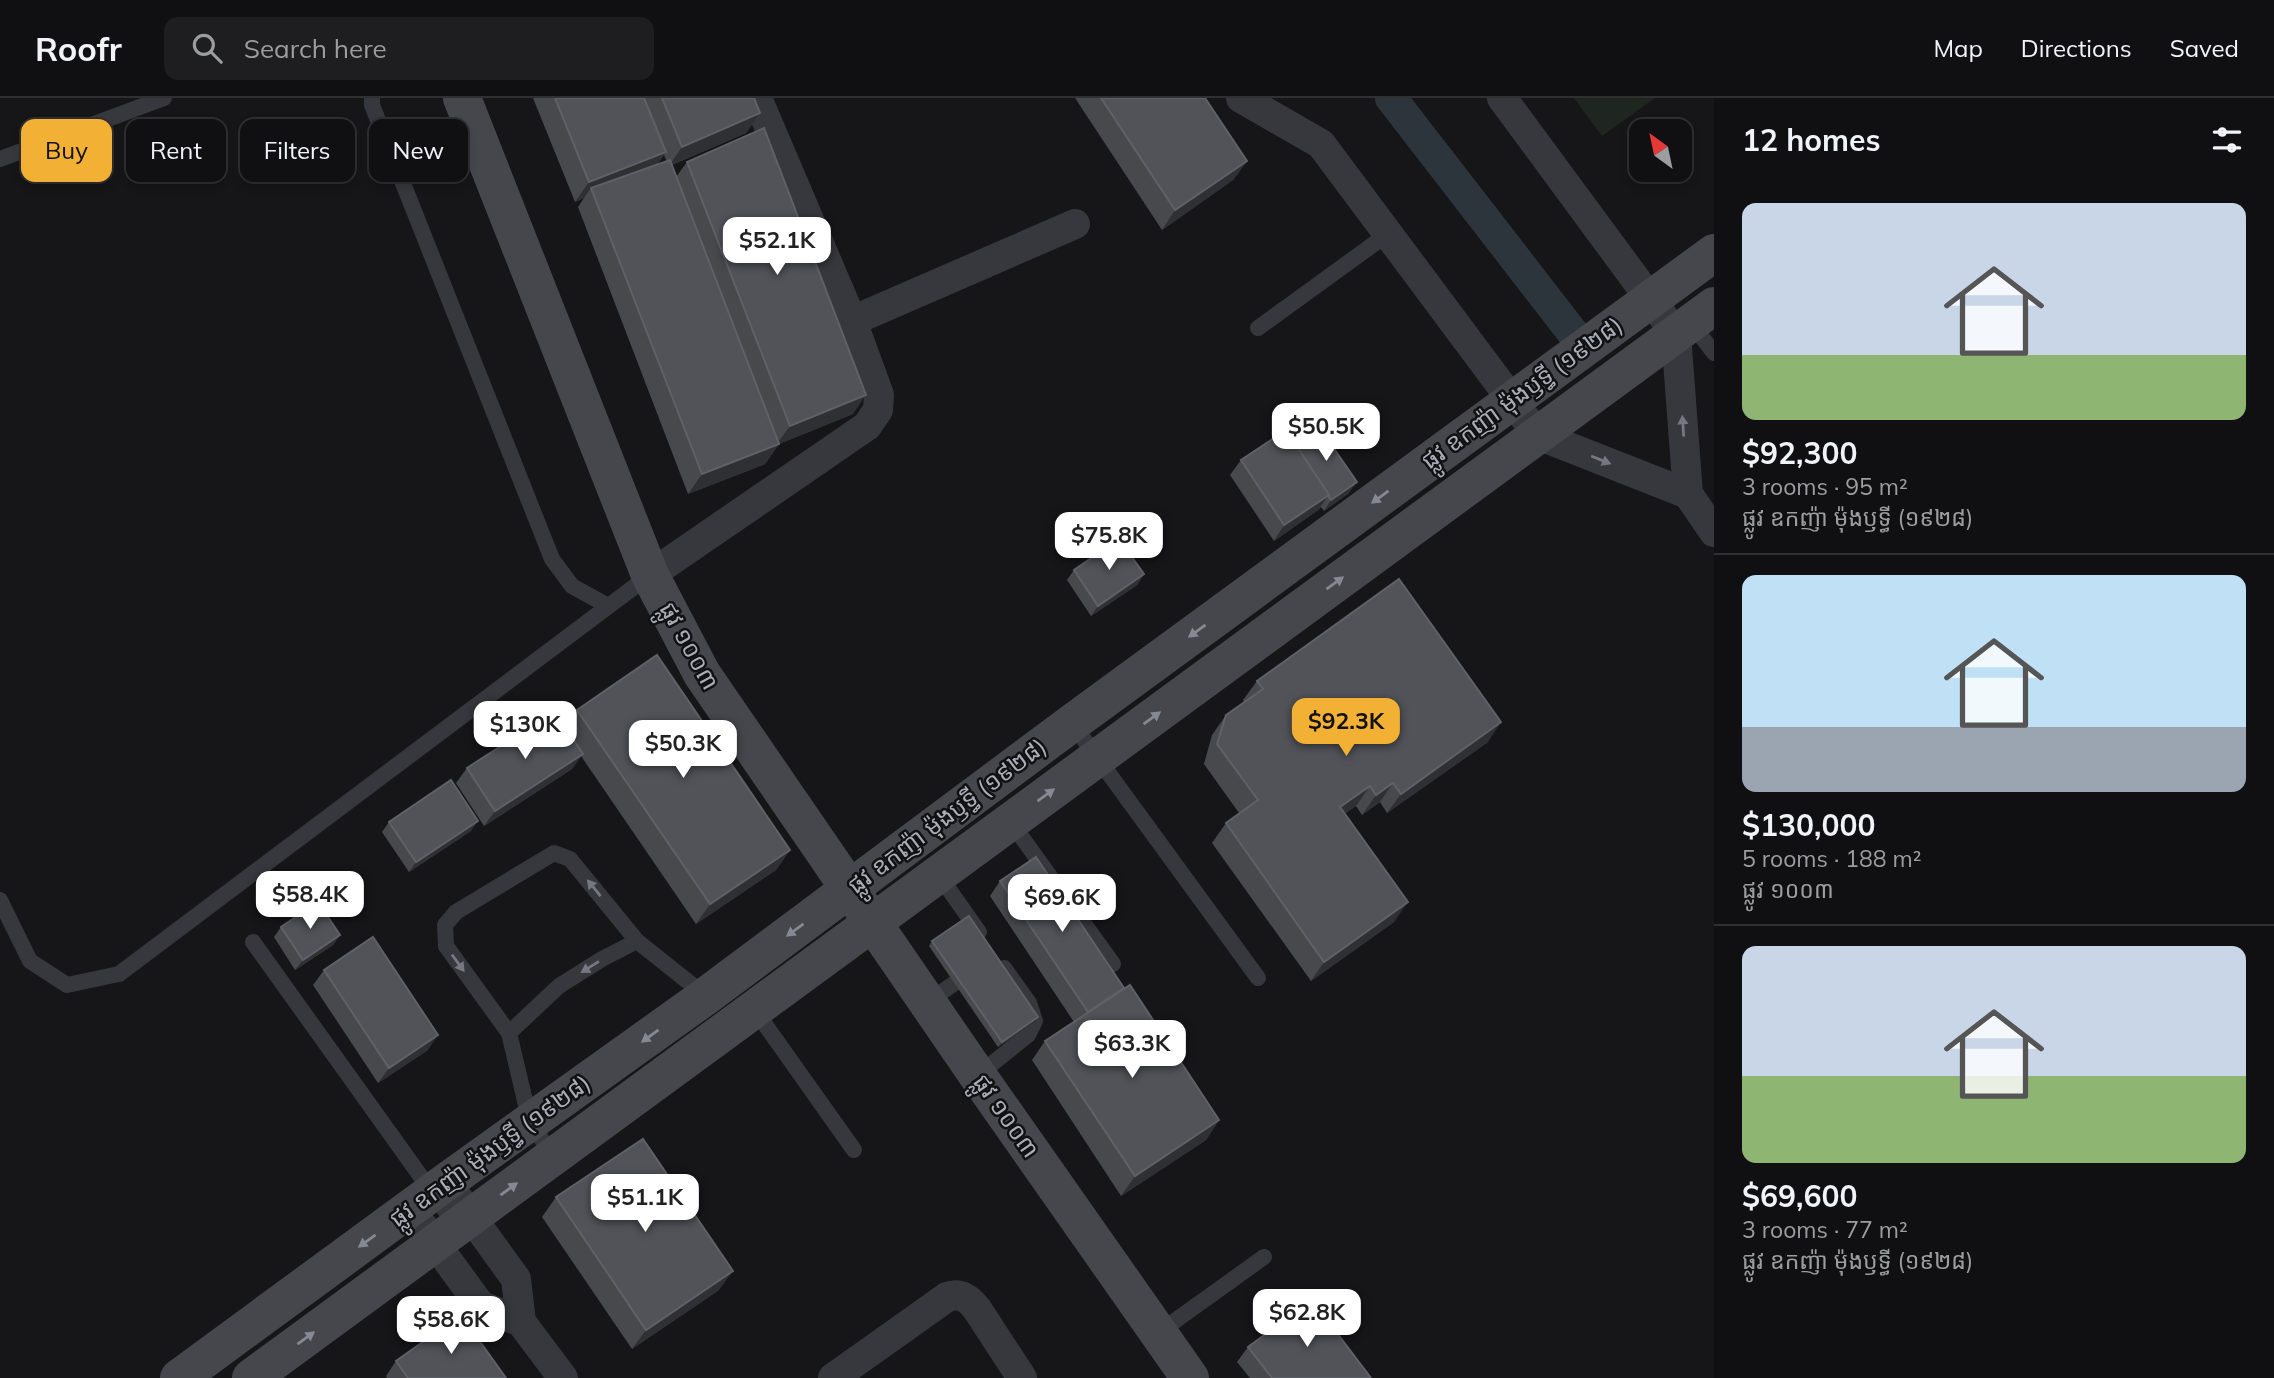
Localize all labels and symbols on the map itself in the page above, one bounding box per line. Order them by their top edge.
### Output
north arrow [1629,119,1692,182]
pin: $52.1K [720,218,834,277]
street label: ផ្លូវ ឧកញ៉ា ម៉ុងឫទ្ធី (១៩២៨) [1415,309,1633,482]
pin: $50.5K [1269,404,1383,463]
one-way arrow [1677,415,1688,437]
one-way arrow [1591,454,1612,465]
one-way arrow [1371,490,1389,504]
pin: $75.8K [1052,512,1166,572]
one-way arrow [1326,576,1344,590]
street label: ផ្លូវ ១០០៣ [646,596,726,699]
one-way arrow [1188,624,1206,638]
pin: $92.3K [1289,698,1403,758]
pin: $130K [476,702,574,761]
one-way arrow [1143,711,1161,725]
pin: $50.3K [626,720,740,780]
street label: ផ្លូវ ឧកញ៉ា ម៉ុងឫទ្ធី (១៩២៨) [841,731,1057,906]
one-way arrow [1037,788,1055,802]
pin: $58.4K [253,872,367,931]
pin: $69.6K [1005,874,1119,934]
one-way arrow [586,880,601,898]
one-way arrow [786,923,804,937]
one-way arrow [451,954,465,972]
one-way arrow [580,960,599,973]
pin: $63.3K [1075,1020,1189,1080]
one-way arrow [641,1028,659,1042]
street label: ផ្លូវ ឧកញ៉ា ម៉ុងឫទ្ធី (១៩២៨) [383,1067,601,1240]
street label: ផ្លូវ ១០០៣ [960,1068,1047,1168]
pin: $51.1K [588,1174,702,1234]
one-way arrow [500,1182,518,1196]
one-way arrow [358,1234,376,1248]
pin: $62.8K [1250,1290,1364,1349]
pin: $58.6K [394,1296,508,1356]
one-way arrow [296,1330,314,1345]

